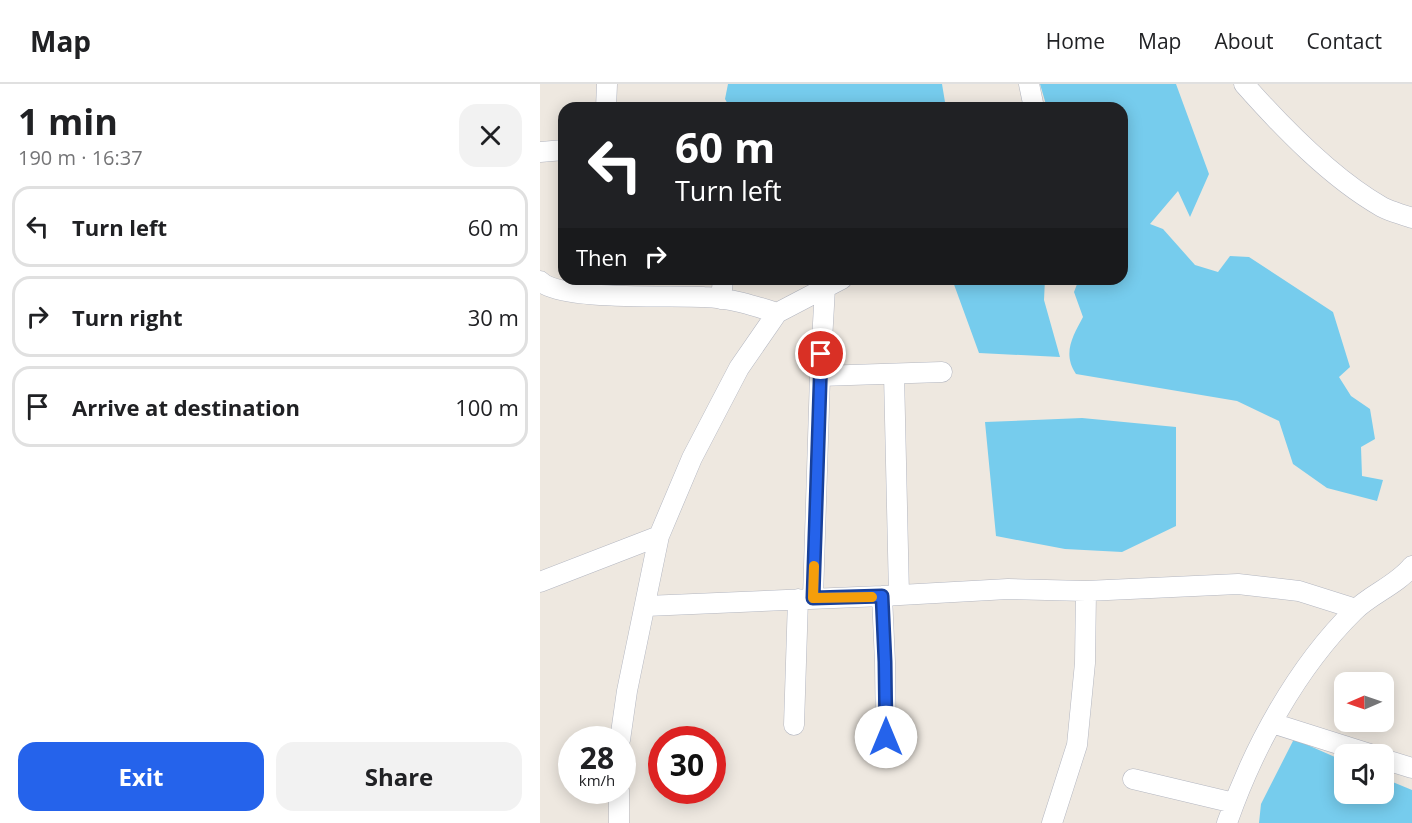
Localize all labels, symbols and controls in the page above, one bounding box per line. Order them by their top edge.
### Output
text: Map [30,22,91,60]
text: Home [1046,27,1105,55]
text: Map [1138,27,1181,55]
text: About [1214,27,1274,55]
text: Contact [1307,27,1382,55]
text: 1 min [18,97,118,146]
button: close [459,104,522,167]
text: 60 m [675,118,775,175]
icon: left [576,126,654,204]
text: 190 m · 16:37 [18,144,143,171]
text: Turn left [675,172,782,209]
icon: left [21,210,54,243]
text: Turn left [72,212,167,242]
text: 60 m [468,212,519,242]
icon: right [639,240,672,273]
text: Then [576,242,627,272]
icon: right [21,300,54,333]
text: Turn right [72,302,183,332]
text: 30 m [468,302,519,332]
pin [795,328,846,379]
icon: arrive [804,337,837,370]
icon: arrive [21,390,54,423]
text: Arrive at destination [72,392,300,422]
text: 100 m [455,392,519,422]
north arrow [1334,672,1394,732]
map controls [1334,672,1394,804]
position arrow [854,705,918,769]
speed limit sign: 30 [648,726,726,804]
text: 28 [580,737,614,778]
button: Exit [18,742,264,811]
button: Share [276,742,522,811]
button: sound [1334,744,1394,804]
text: km/h [579,770,615,790]

